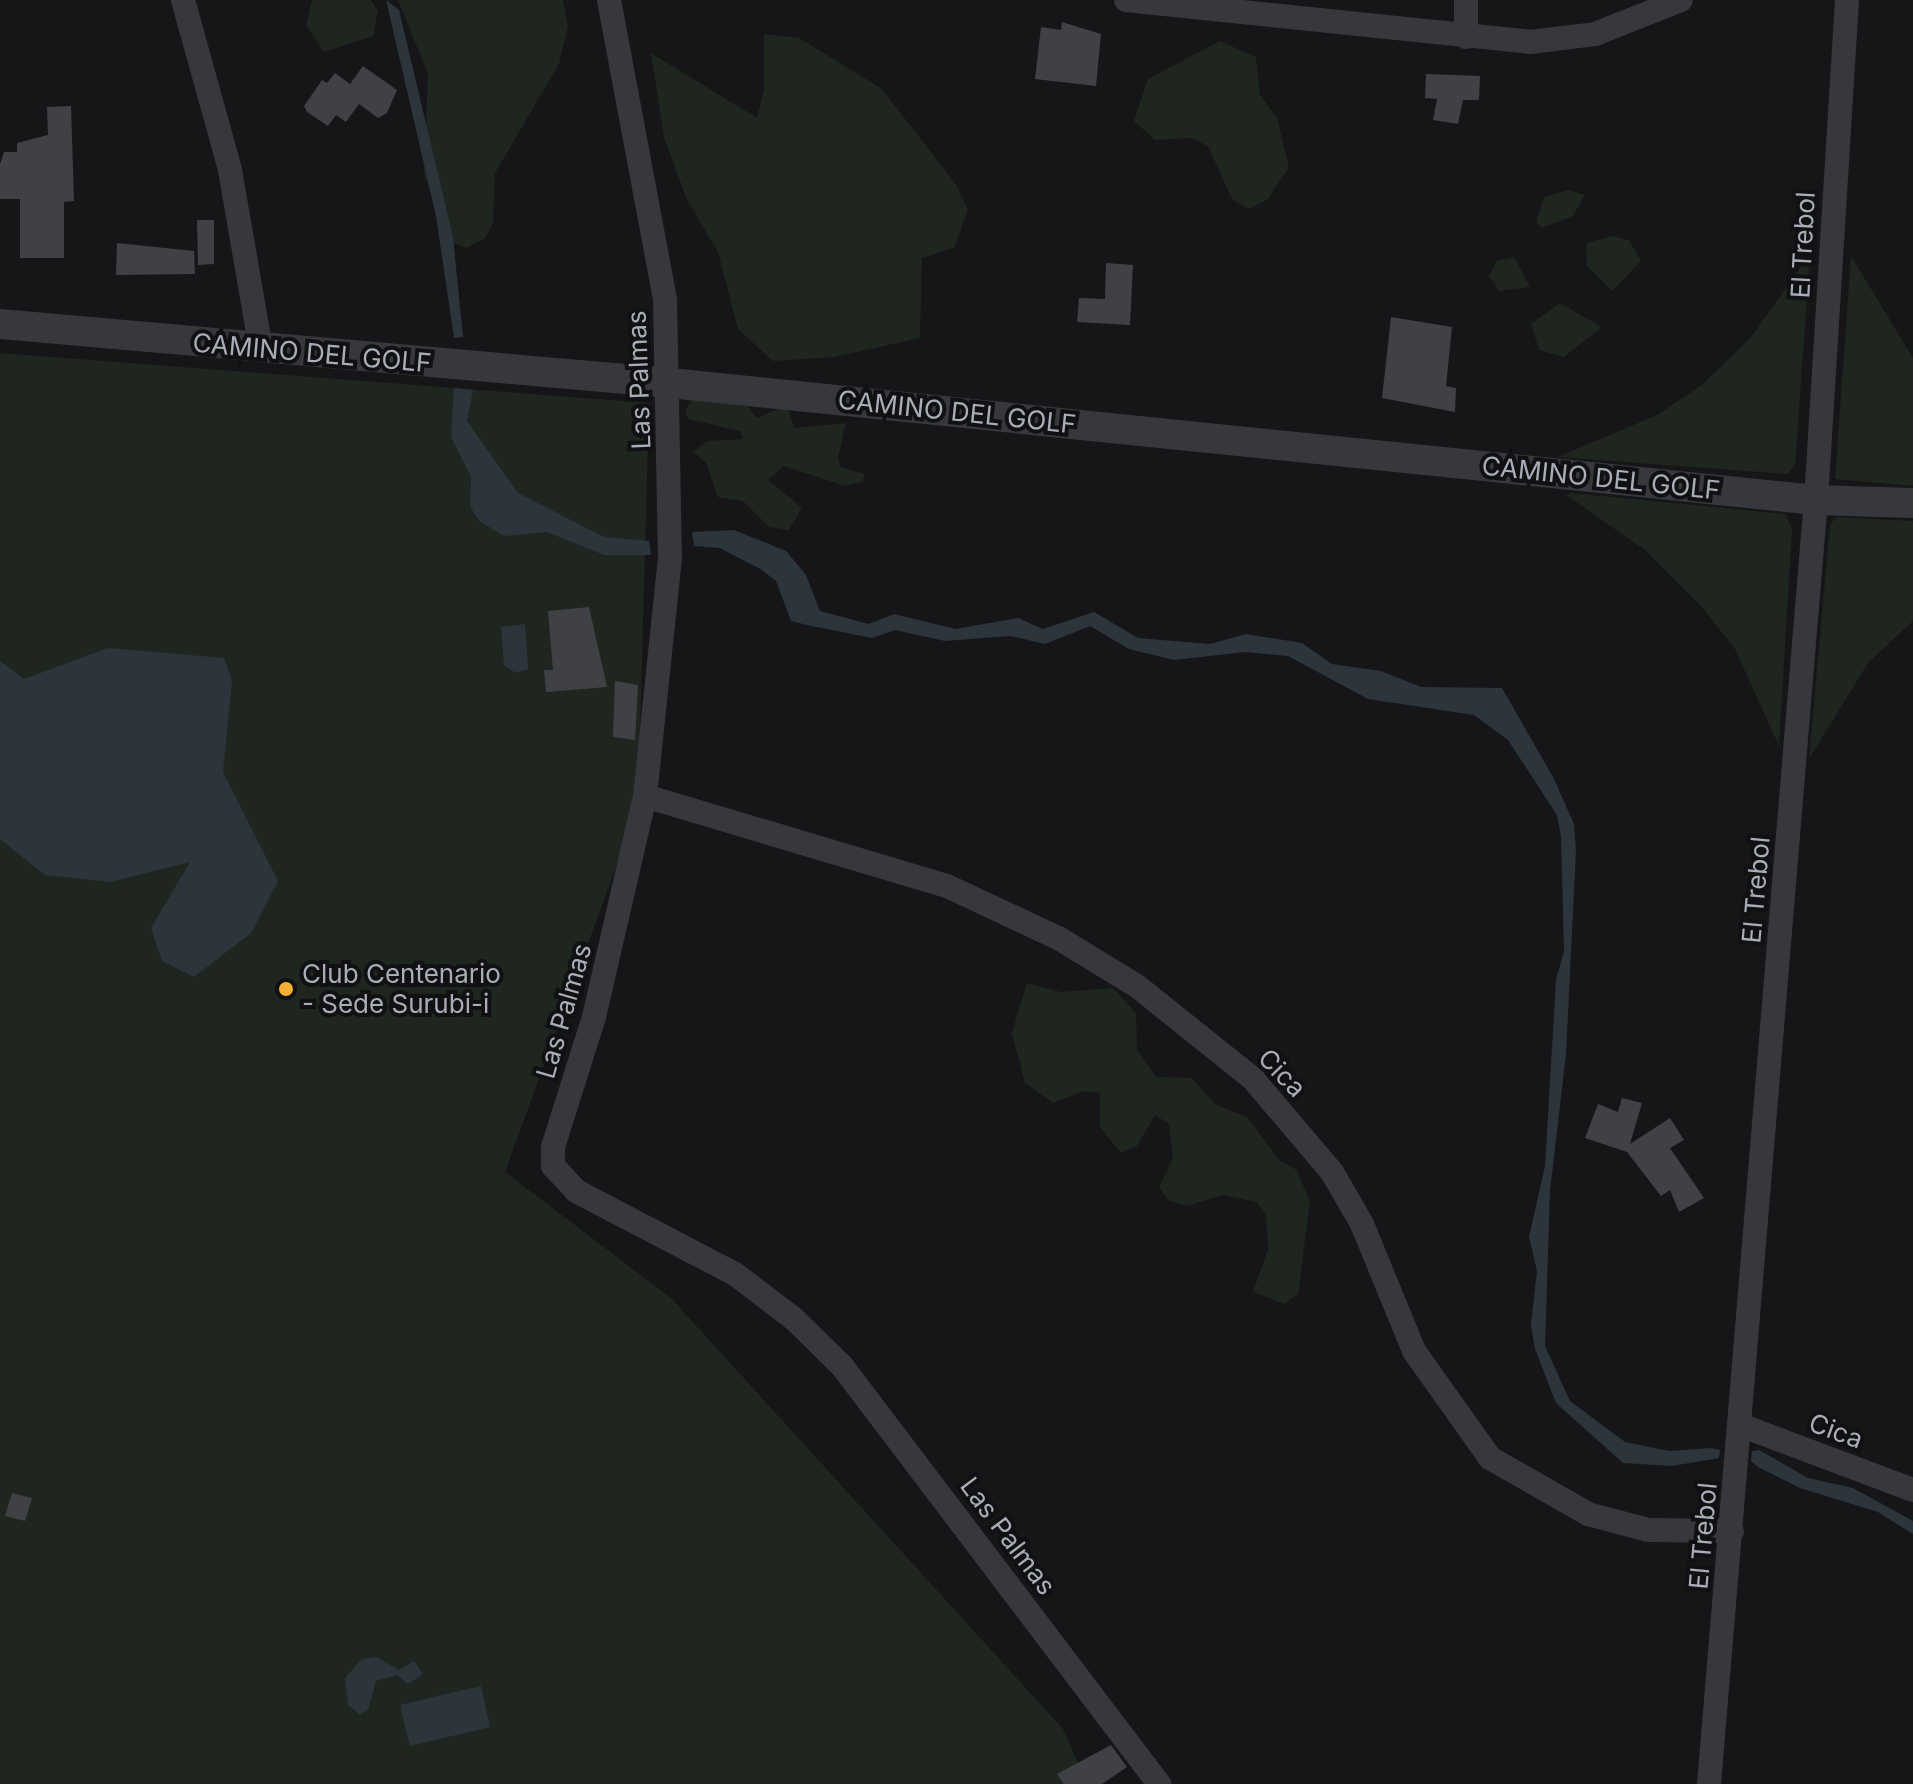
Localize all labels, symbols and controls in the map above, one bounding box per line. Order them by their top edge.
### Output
street label: El Trebol [1785,191,1821,299]
street label: Las Palmas [621,310,657,450]
street label: CAMINO DEL GOLF [191,327,433,379]
street label: CAMINO DEL GOLF [836,384,1078,440]
street label: CAMINO DEL GOLF [1480,450,1722,506]
street label: El Trebol [1736,835,1776,945]
street label: Las Palmas [530,940,598,1082]
place label: Club Centenario - Sede Surubi-i [302,958,501,1020]
marker: Club Centenario - Sede Surubi-i [277,980,295,998]
street label: Cica [1252,1042,1312,1104]
street label: Cica [1805,1407,1867,1455]
street label: Las Palmas [954,1471,1062,1601]
street label: El Trebol [1683,1481,1723,1591]

